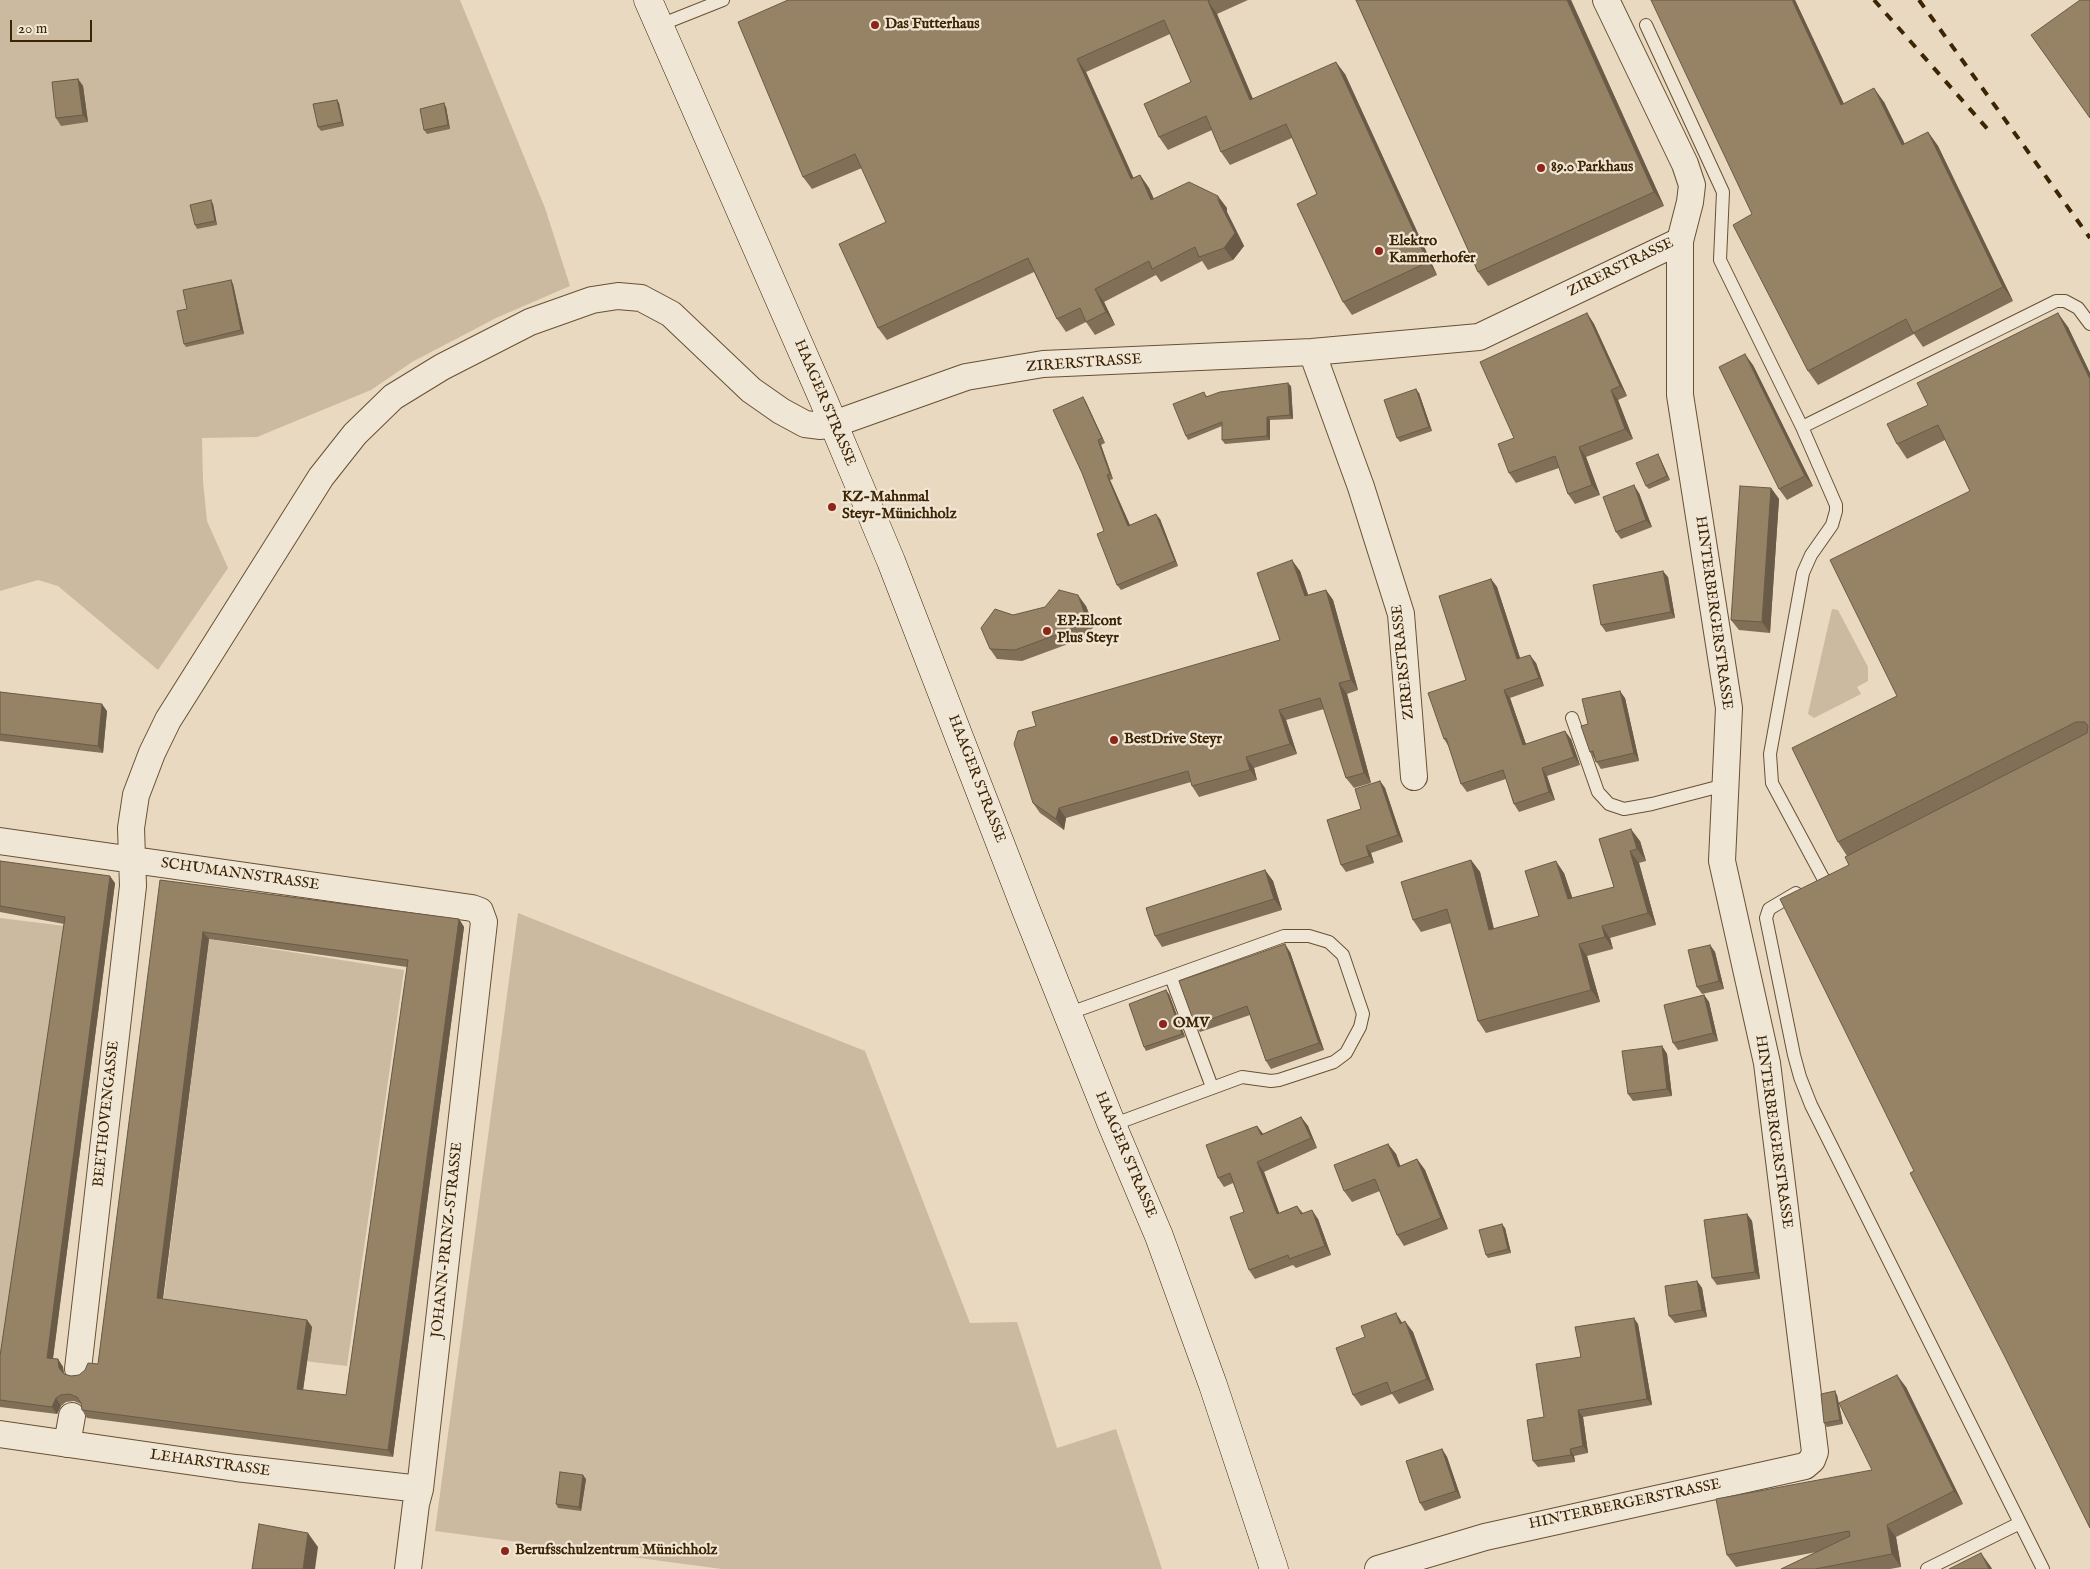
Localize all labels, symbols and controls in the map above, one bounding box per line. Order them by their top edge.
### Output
scale bar [12,10,95,42]
place label: Das Futterhaus [885,16,979,34]
text: 20 m [18,19,47,38]
marker: Das Futterhaus [869,19,881,31]
place label: 89.0 Parkhaus [1551,159,1633,177]
marker: 89.0 Parkhaus [1535,162,1547,174]
place label: Elektro Kammerhofer [1389,233,1476,268]
street label: ZIRERSTRASSE [1565,235,1677,301]
marker: Elektro Kammerhofer [1373,245,1385,257]
street label: HAAGER STRASSE [789,337,859,469]
street label: ZIRERSTRASSE [1026,351,1142,377]
place label: KZ-Mahnmal Steyr-Münichholz [842,489,957,524]
marker: KZ-Mahnmal Steyr-Münichholz [826,501,838,513]
street label: HINTERBERGERSTRASSE [1690,515,1736,711]
street label: ZIRERSTRASSE [1389,603,1419,721]
place label: EP:Elcont Plus Steyr [1057,613,1122,648]
marker: EP:Elcont Plus Steyr [1041,625,1053,637]
street label: HAAGER STRASSE [943,712,1009,846]
place label: BestDrive Steyr [1124,731,1222,749]
marker: BestDrive Steyr [1108,734,1120,746]
street label: SCHUMANNSTRASSE [160,855,320,895]
place label: OMV [1173,1015,1209,1033]
marker: OMV [1157,1018,1169,1030]
street label: HINTERBERGERSTRASSE [1750,1034,1796,1230]
street label: BEETHOVENGASSE [90,1040,124,1188]
street label: HAAGER STRASSE [1090,1089,1160,1221]
street label: JOHANN-PRINZ-STRASSE [429,1141,467,1339]
street label: LEHARSTRASSE [149,1447,271,1481]
street label: HINTERBERGERSTRASSE [1527,1476,1723,1534]
place label: Berufsschulzentrum Münichholz [515,1542,717,1560]
marker: Berufsschulzentrum Münichholz [499,1545,511,1557]

